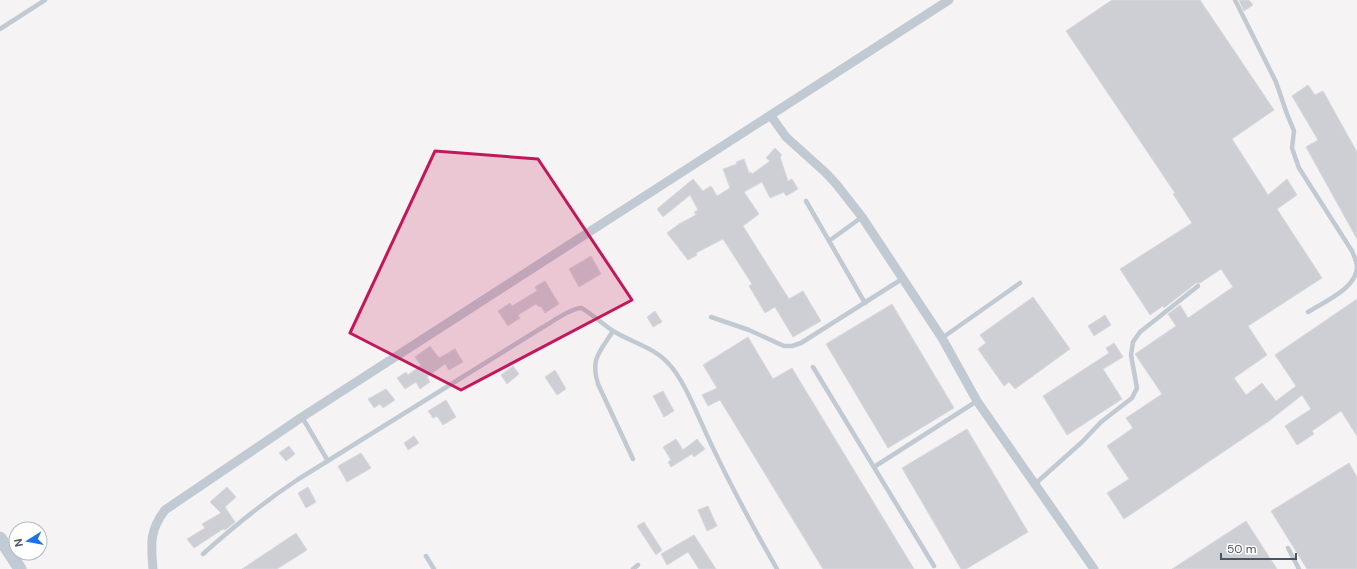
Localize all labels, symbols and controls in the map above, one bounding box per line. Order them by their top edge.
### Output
north arrow [8,521,48,561]
scale bar [1221,535,1296,561]
text: N [11,538,26,548]
text: 50 m [1227,541,1256,557]

